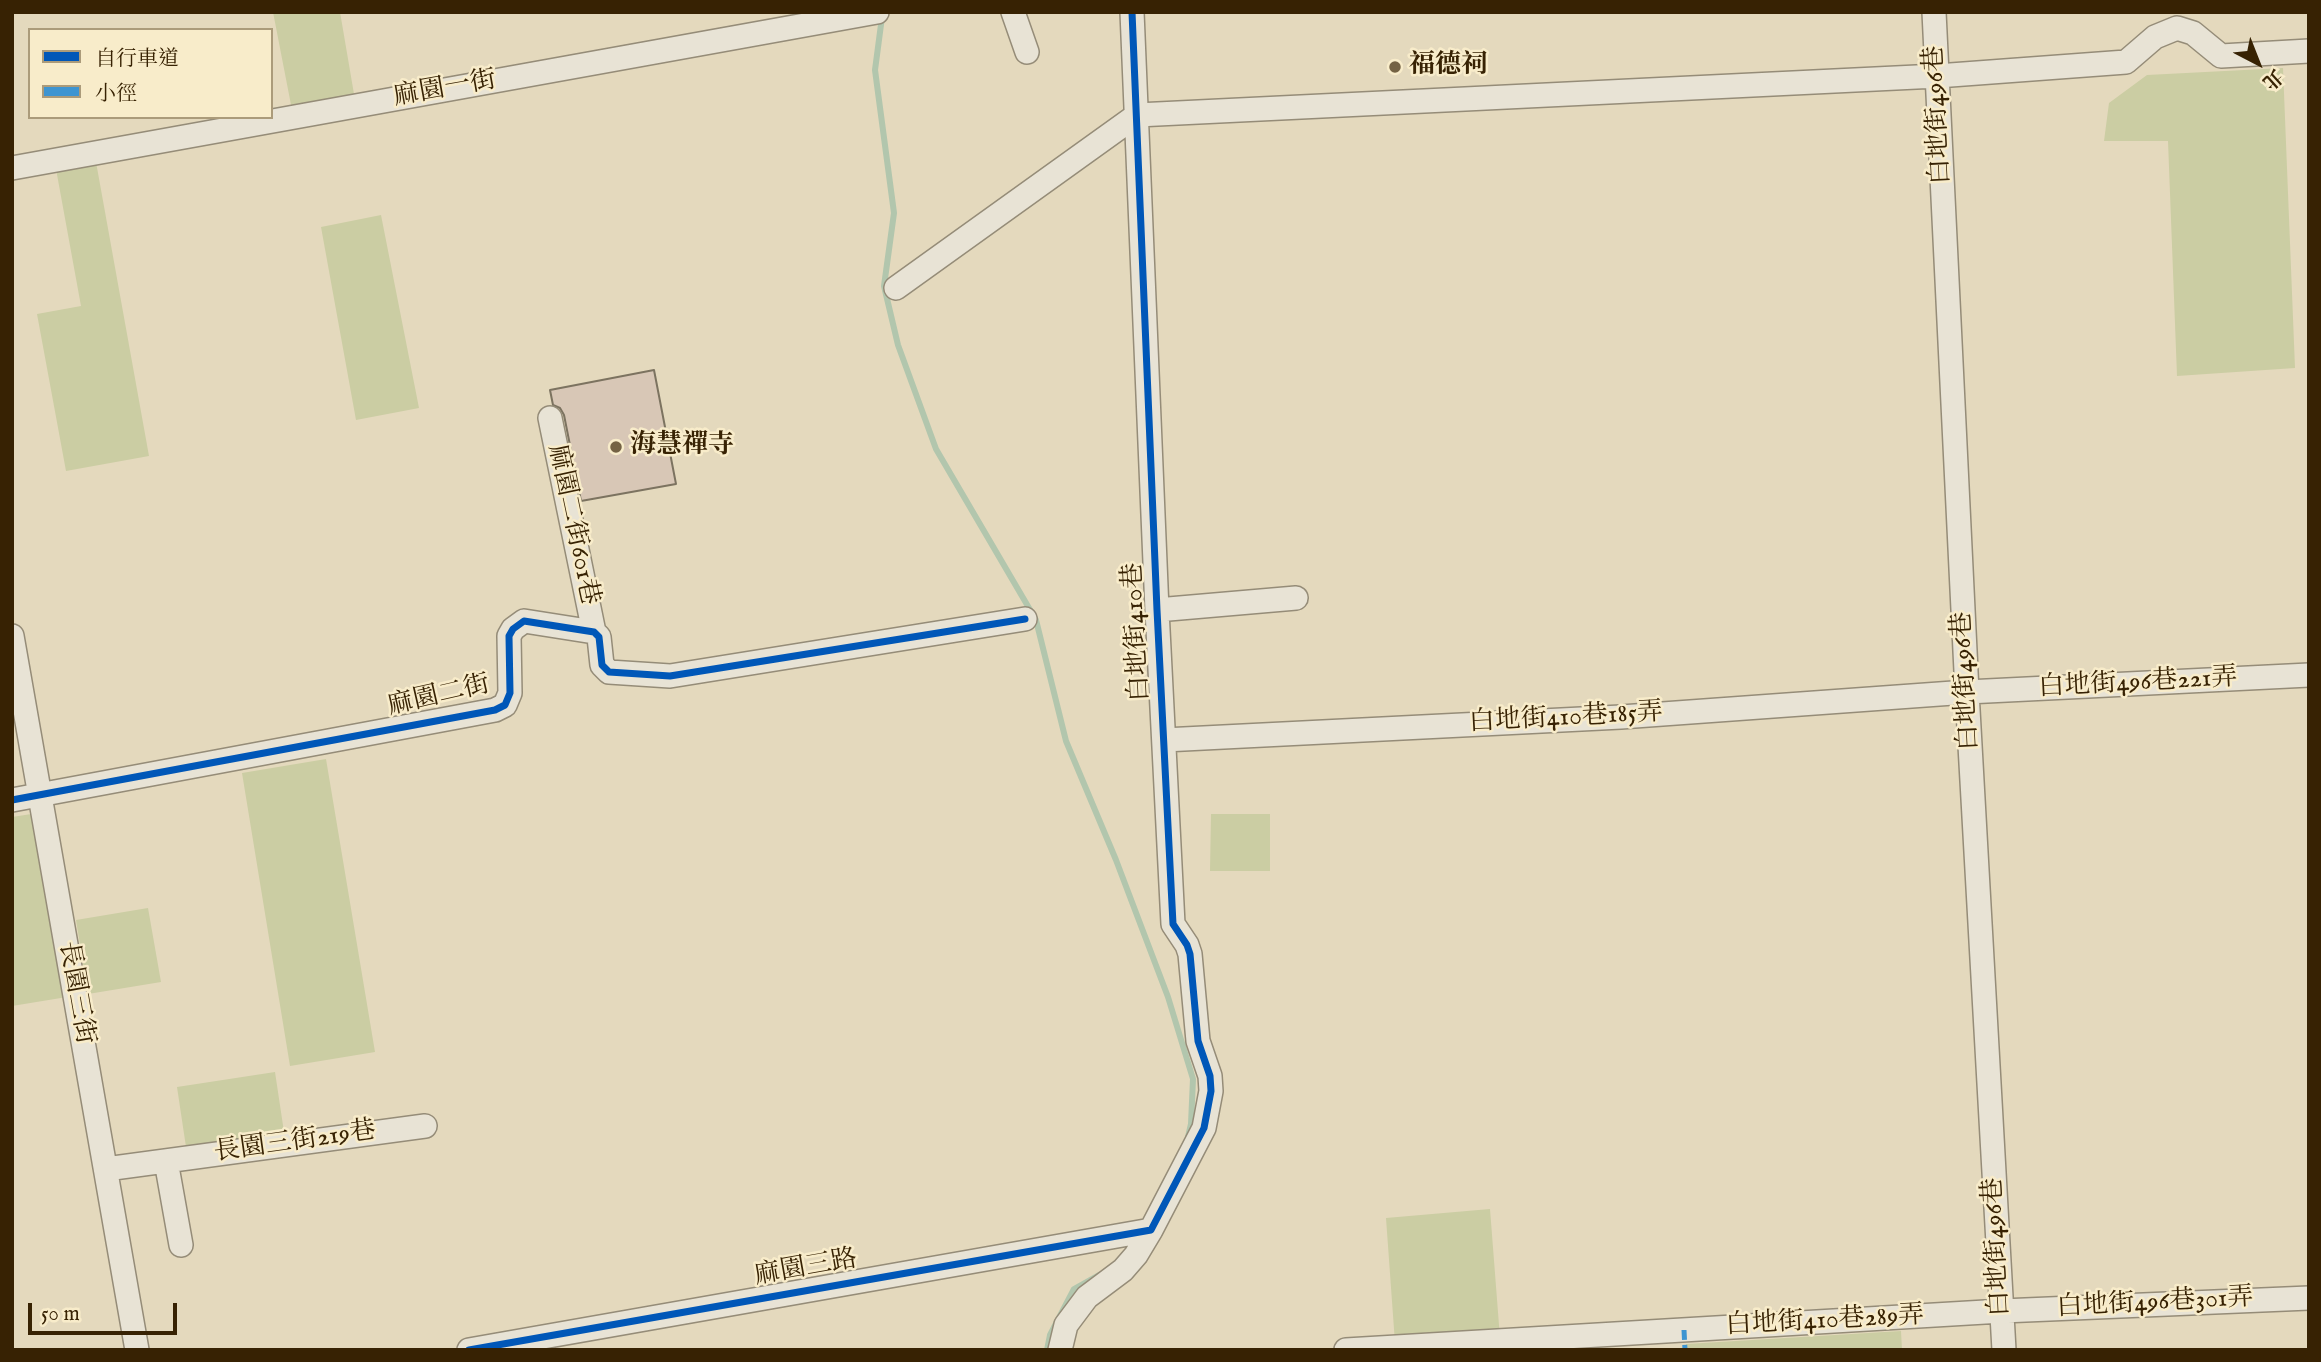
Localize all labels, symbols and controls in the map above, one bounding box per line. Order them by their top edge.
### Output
legend [28,28,273,119]
north arrow [2223,28,2293,98]
street label: 白地街496巷 [1920,45,1958,185]
text: 自行車道 [95,46,179,73]
place label: 福德祠 [1409,51,1487,83]
marker: 福德祠 [1387,59,1403,75]
text: 北 [2257,63,2287,94]
street label: 麻園一街 [391,66,499,114]
text: 小徑 [95,81,137,108]
place label: 海慧禪寺 [630,431,734,463]
marker: 海慧禪寺 [608,439,624,455]
street label: 麻園二街601巷 [540,442,604,608]
street label: 白地街410巷 [1119,562,1157,702]
street label: 白地街496巷 [1948,611,1986,751]
street label: 白地街496巷221弄 [2038,663,2238,705]
street label: 麻園二街 [385,670,493,724]
street label: 白地街410巷185弄 [1468,698,1664,740]
street label: 長園三街 [51,939,99,1047]
street label: 長園三街219巷 [212,1116,378,1170]
street label: 白地街496巷 [1979,1177,2017,1317]
street label: 麻園三路 [752,1245,860,1293]
street label: 白地街496巷301弄 [2056,1283,2254,1325]
scale bar [32,1288,180,1332]
text: 50 m [41,1301,80,1328]
street label: 白地街410巷289弄 [1725,1301,1925,1343]

